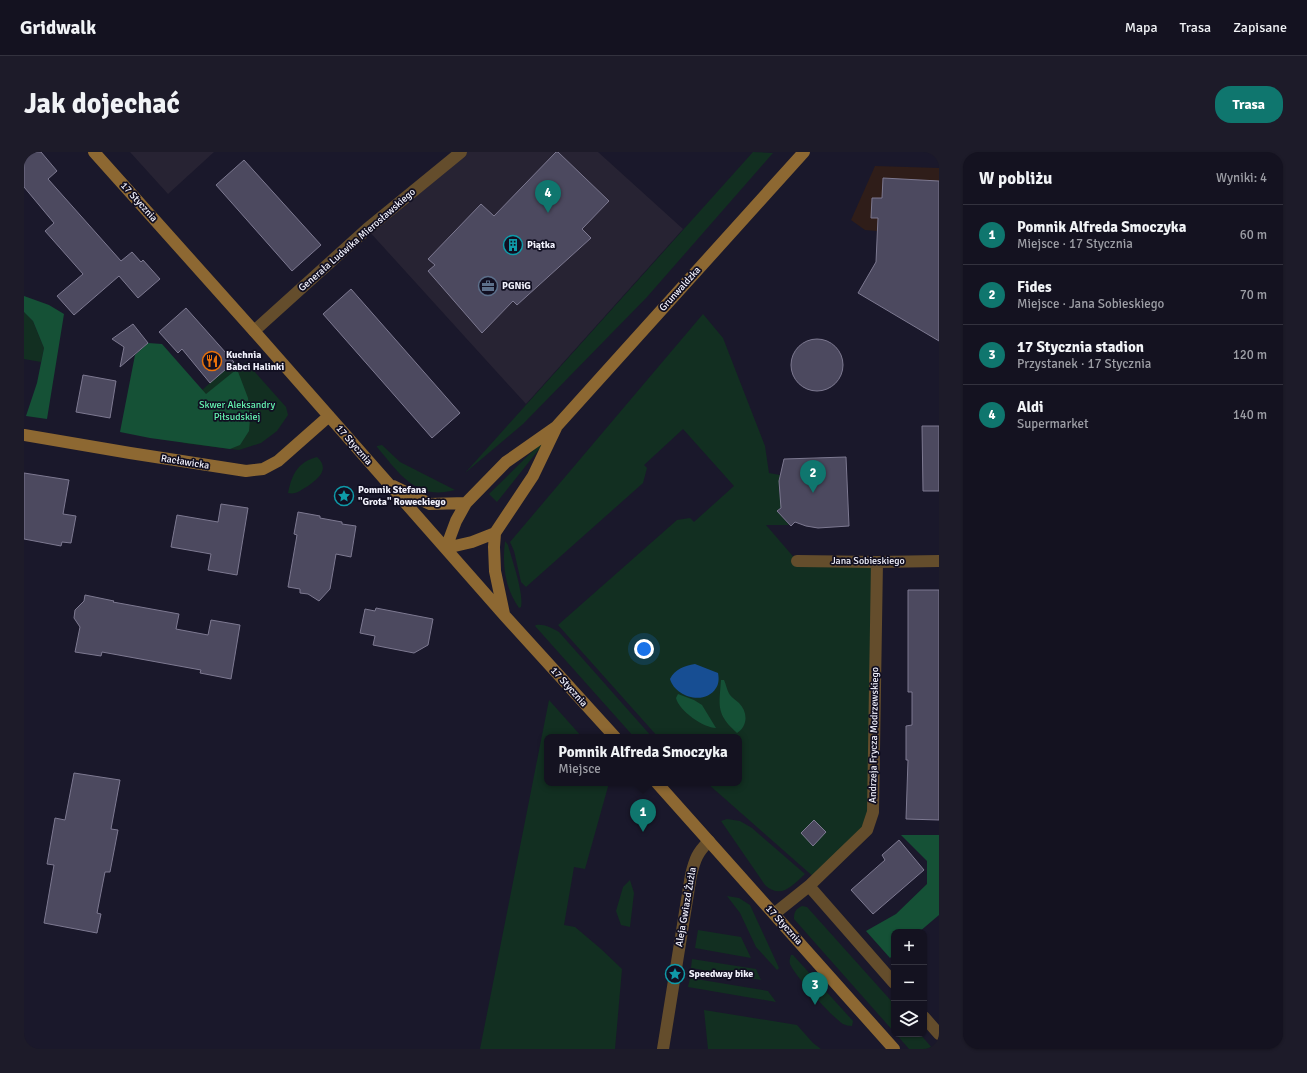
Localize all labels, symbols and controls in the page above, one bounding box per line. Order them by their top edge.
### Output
text: Gridwalk [20,16,96,40]
text: Mapa [1125,19,1158,36]
text: Trasa [1180,19,1211,36]
text: Zapisane [1233,19,1287,36]
button: Trasa [1215,86,1283,123]
text: Jak dojechać [24,87,180,121]
text: W pobliżu [979,168,1052,189]
text: Wyniki: 4 [1216,170,1267,186]
street label: 17 Stycznia [118,180,160,224]
pin: 4 [535,180,561,213]
street label: Generała Ludwika Mierosławskiego [296,186,418,294]
text: Pomnik Alfreda Smoczyka [1017,218,1186,236]
text: 1 [988,227,996,243]
text: 60 m [1240,227,1267,243]
building icon: Piątka [502,234,524,256]
text: Miejsce · 17 Stycznia [1017,236,1133,252]
place label: Piątka [527,239,555,251]
street label: Grunwaldzka [657,264,703,314]
office icon: PGNiG [477,275,499,297]
text: Fides [1017,278,1052,296]
place label: PGNiG [502,280,531,292]
text: 2 [988,287,996,303]
text: 70 m [1240,287,1267,303]
text: Miejsce · Jana Sobieskiego [1017,296,1164,312]
text: 17 Stycznia stadion [1017,338,1144,356]
text: 3 [988,347,996,363]
text: 120 m [1233,347,1267,363]
place label: Kuchnia Babci Halinki [226,349,284,373]
restaurant icon: Kuchnia Babci Halinki [201,350,223,372]
text: Przystanek · 17 Stycznia [1017,356,1151,372]
text: Aldi [1017,398,1044,416]
park label: Skwer Aleksandry Piłsudskiej [199,399,275,423]
text: 4 [988,407,996,423]
text: 140 m [1233,407,1267,423]
text: Supermarket [1017,416,1089,432]
street label: 17 Stycznia [333,423,375,467]
street label: Racławicka [160,452,210,472]
pin: 2 [800,460,826,493]
place label: Pomnik Stefana "Grota" Roweckiego [358,484,446,508]
place icon: Pomnik Stefana "Grota" Roweckiego [333,485,355,507]
street label: Jana Sobieskiego [831,555,905,567]
your location [634,639,654,659]
street label: 17 Stycznia [548,665,590,709]
street label: Andrzeja Frycza Modrzewskiego [867,667,881,803]
popup [544,734,742,786]
text: Pomnik Alfreda Smoczyka [558,743,728,761]
text: Miejsce [558,761,601,777]
pin: 1 [630,799,656,832]
street label: Aleja Gwiazd Żużla [673,866,699,948]
street label: 17 Stycznia [763,903,805,947]
map controls [891,929,927,1037]
button: + [891,929,927,965]
place icon: Speedway bike [664,963,686,985]
button: − [891,965,927,1001]
place label: Speedway bike [689,968,753,980]
pin: 3 [802,972,828,1005]
button: layers [891,1001,927,1037]

